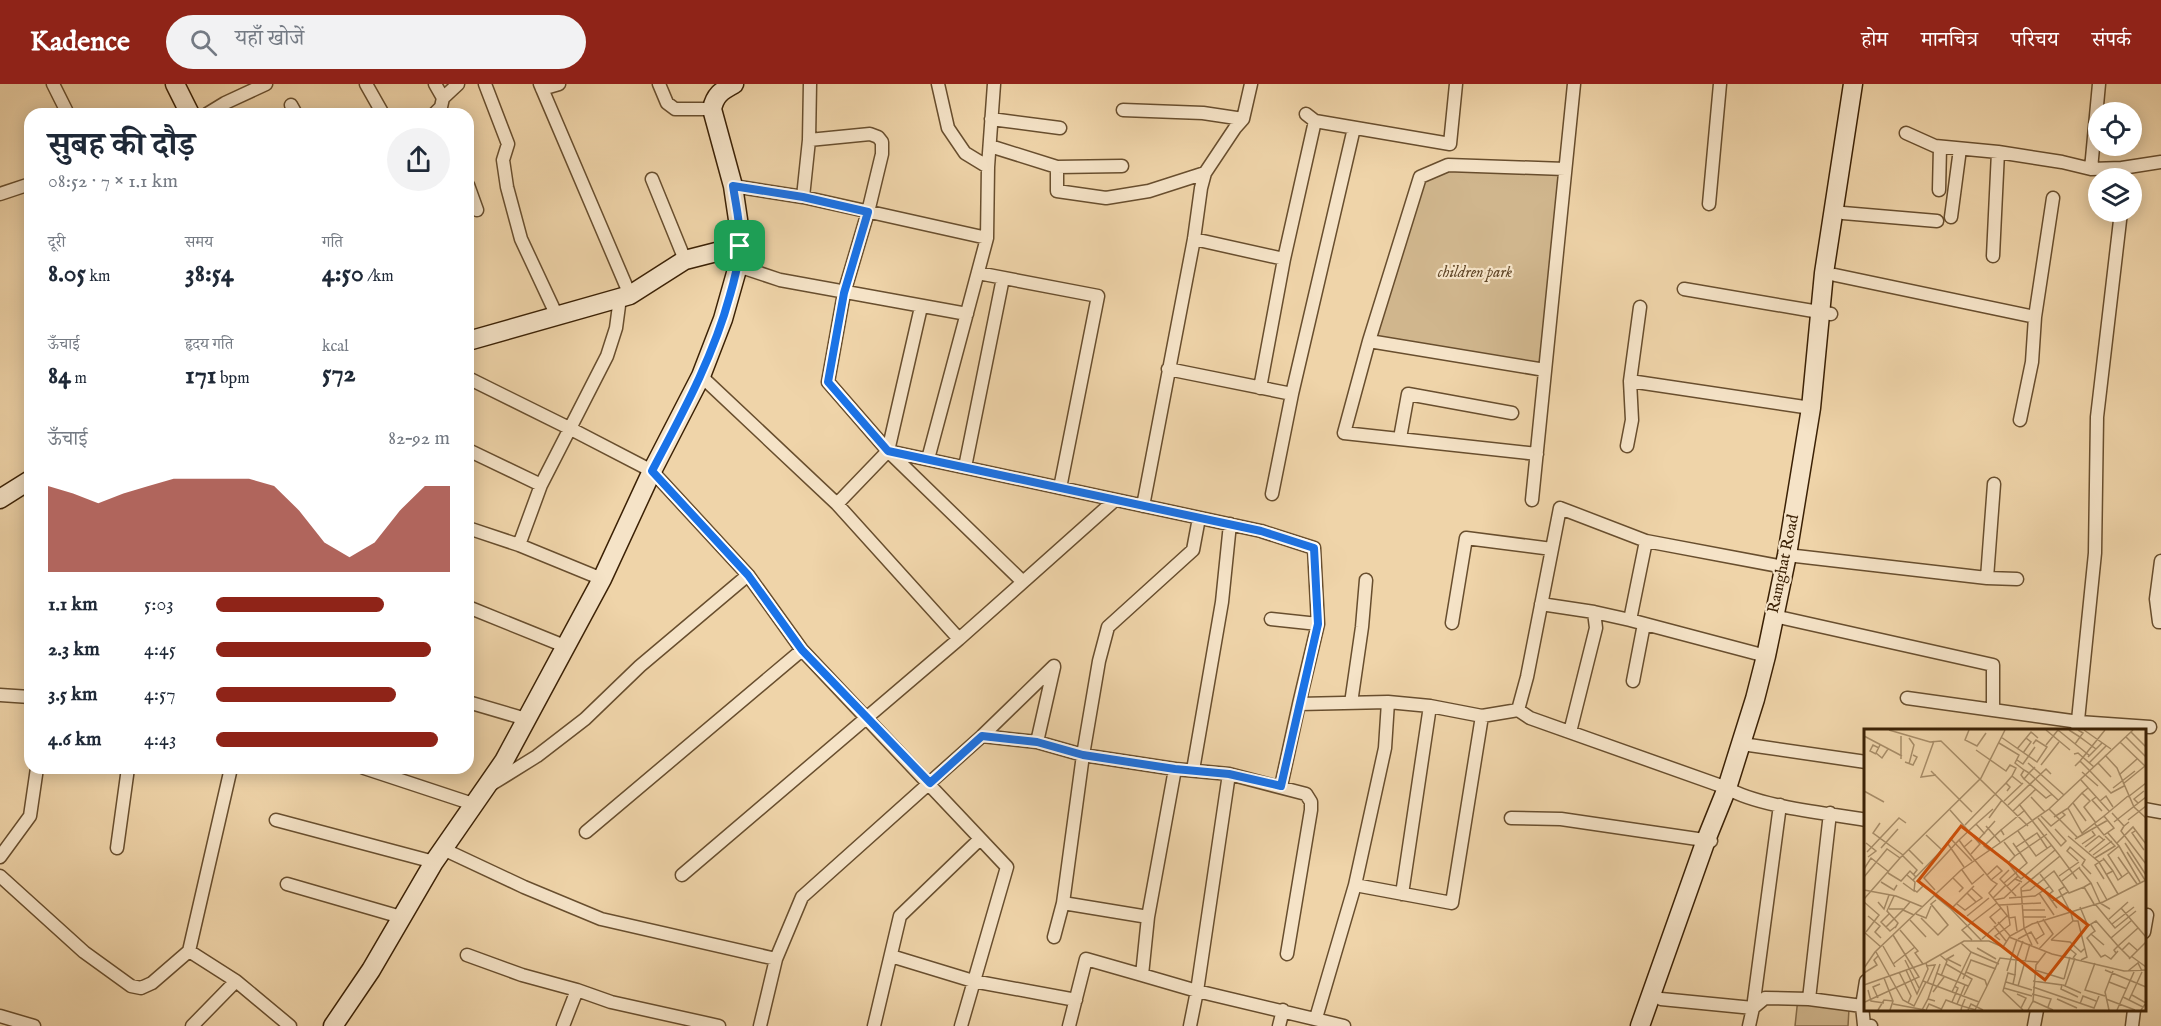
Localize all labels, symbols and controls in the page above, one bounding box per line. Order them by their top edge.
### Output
search box [166,15,586,69]
text: Kadence [30,25,130,60]
text: यहाँ खोजें [235,25,304,53]
icon: search [187,26,220,59]
text: होम [1861,27,1888,54]
text: मानचित्र [1921,27,1978,54]
text: परिचय [2011,27,2059,54]
text: संपर्क [2092,27,2131,54]
map controls [2088,102,2142,222]
button: locate [2088,102,2142,156]
text: सुबह की दौड़ [48,125,195,167]
button: share [387,128,450,191]
button: layers [2088,168,2142,222]
text: 08:52 · 7 × 1.1 km [48,169,178,194]
pin [714,220,765,271]
icon: arrive [723,229,756,262]
text: दूरी [48,233,65,253]
text: समय [185,233,213,253]
text: गति [322,233,343,253]
text: 8.05 [48,257,86,290]
text: 38:54 [185,257,234,290]
text: 4:50 [322,257,364,290]
park label: children park [1438,263,1513,283]
text: km [86,267,110,287]
text: /km [364,267,394,287]
text: ऊँचाई [48,335,80,355]
text: हृदय गति [185,335,233,355]
text: kcal [322,337,349,357]
text: 572 [322,357,356,390]
text: 84 [48,359,71,392]
text: 171 [185,359,217,392]
text: m [71,369,87,389]
text: bpm [217,369,250,389]
text: 82–92 m [388,426,450,451]
text: ऊँचाई [48,427,87,452]
street label: Ramghat Road [1764,512,1804,615]
text: 1.1 km [48,592,98,617]
text: 5:03 [144,592,174,617]
text: 2.3 km [48,637,100,662]
text: 4:45 [144,637,176,662]
text: 3.5 km [48,682,98,707]
text: 4:57 [144,682,176,707]
text: 4.6 km [48,727,102,752]
text: 4:43 [144,727,176,752]
inset map [1864,729,2146,1011]

